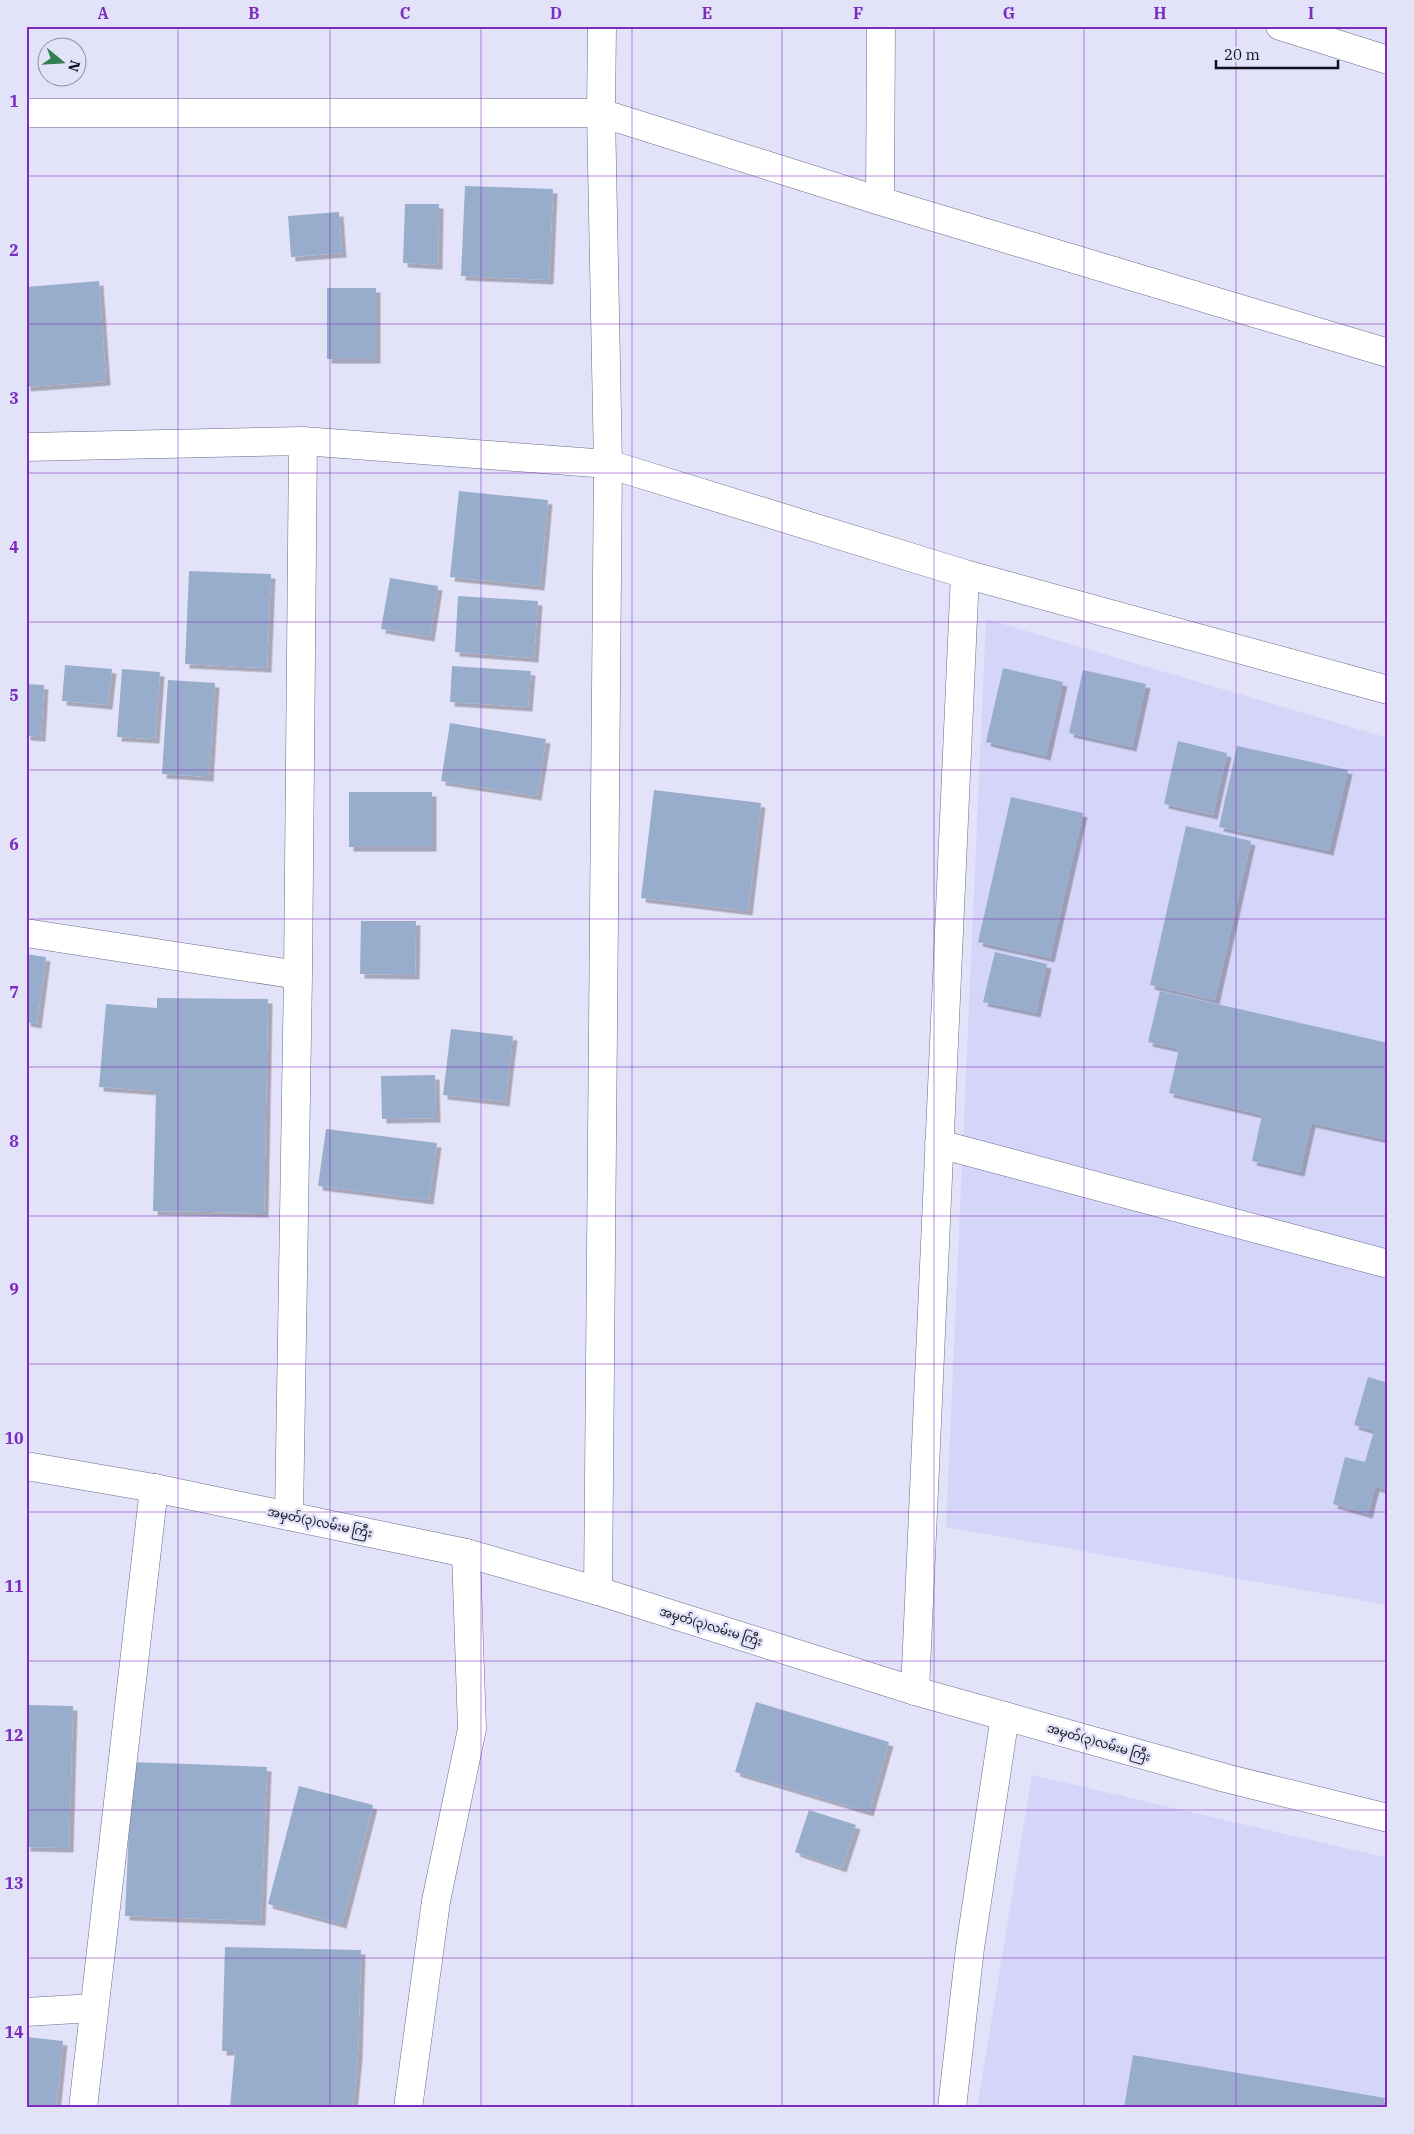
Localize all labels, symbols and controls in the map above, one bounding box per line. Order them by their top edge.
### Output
text: A [97,3,109,23]
text: B [248,3,260,23]
text: C [400,3,410,23]
text: D [550,3,562,23]
text: E [702,3,712,23]
text: F [853,3,863,23]
text: G [1003,3,1015,23]
text: H [1154,3,1167,23]
text: I [1308,3,1314,23]
north arrow [38,38,88,88]
scale bar [1216,38,1339,70]
text: 20 m [1224,45,1260,64]
text: N [64,58,85,74]
text: 1 [9,91,19,111]
text: 2 [9,240,19,260]
text: 3 [9,388,19,408]
text: 4 [9,537,19,557]
text: 5 [9,685,19,705]
text: 6 [9,834,19,854]
text: 7 [9,982,19,1002]
text: 8 [9,1131,19,1151]
text: 9 [9,1279,19,1299]
text: 10 [4,1428,24,1448]
street label: အမှတ်(၃)လမ်းမ ကြီး [266,1503,374,1543]
text: 11 [4,1576,24,1596]
street label: အမှတ်(၃)လမ်းမ ကြီး [657,1602,765,1652]
street label: အမှတ်(၃)လမ်းမ ကြီး [1045,1719,1153,1767]
text: 12 [4,1725,24,1745]
text: 13 [4,1873,24,1893]
text: 14 [4,2022,24,2042]

